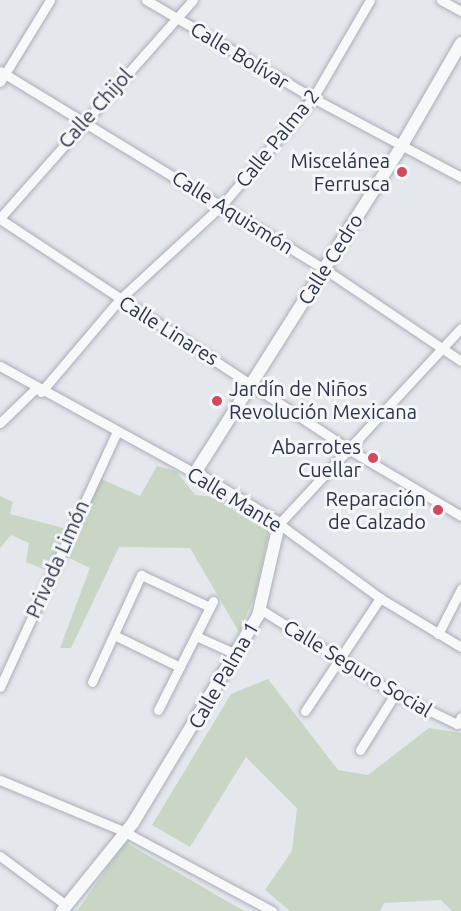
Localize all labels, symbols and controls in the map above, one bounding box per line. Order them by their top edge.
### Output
street label: Calle Bolívar [186,16,294,94]
street label: Calle Chijol [53,63,137,153]
street label: Calle Palma 2 [230,84,324,192]
place label: Miscelánea Ferrusca [291,148,390,195]
street label: Calle Aquismón [168,165,298,259]
marker: Miscelánea Ferrusca [395,165,409,179]
street label: Calle Cedro [293,209,367,309]
street label: Calle Linares [115,290,223,370]
place label: Jardín de Niños Revolución Mexicana [229,377,417,424]
marker: Jardín de Niños Revolución Mexicana [210,394,224,408]
place label: Abarrotes Cuellar [272,434,361,481]
marker: Abarrotes Cuellar [366,451,380,465]
street label: Calle Mante [183,461,287,537]
place label: Reparación de Calzado [325,486,426,533]
street label: Privada Limón [20,496,94,622]
marker: Reparación de Calzado [431,503,445,517]
street label: Calle Seguro Social [279,614,437,722]
street label: Calle Palma 1 [183,617,263,733]

